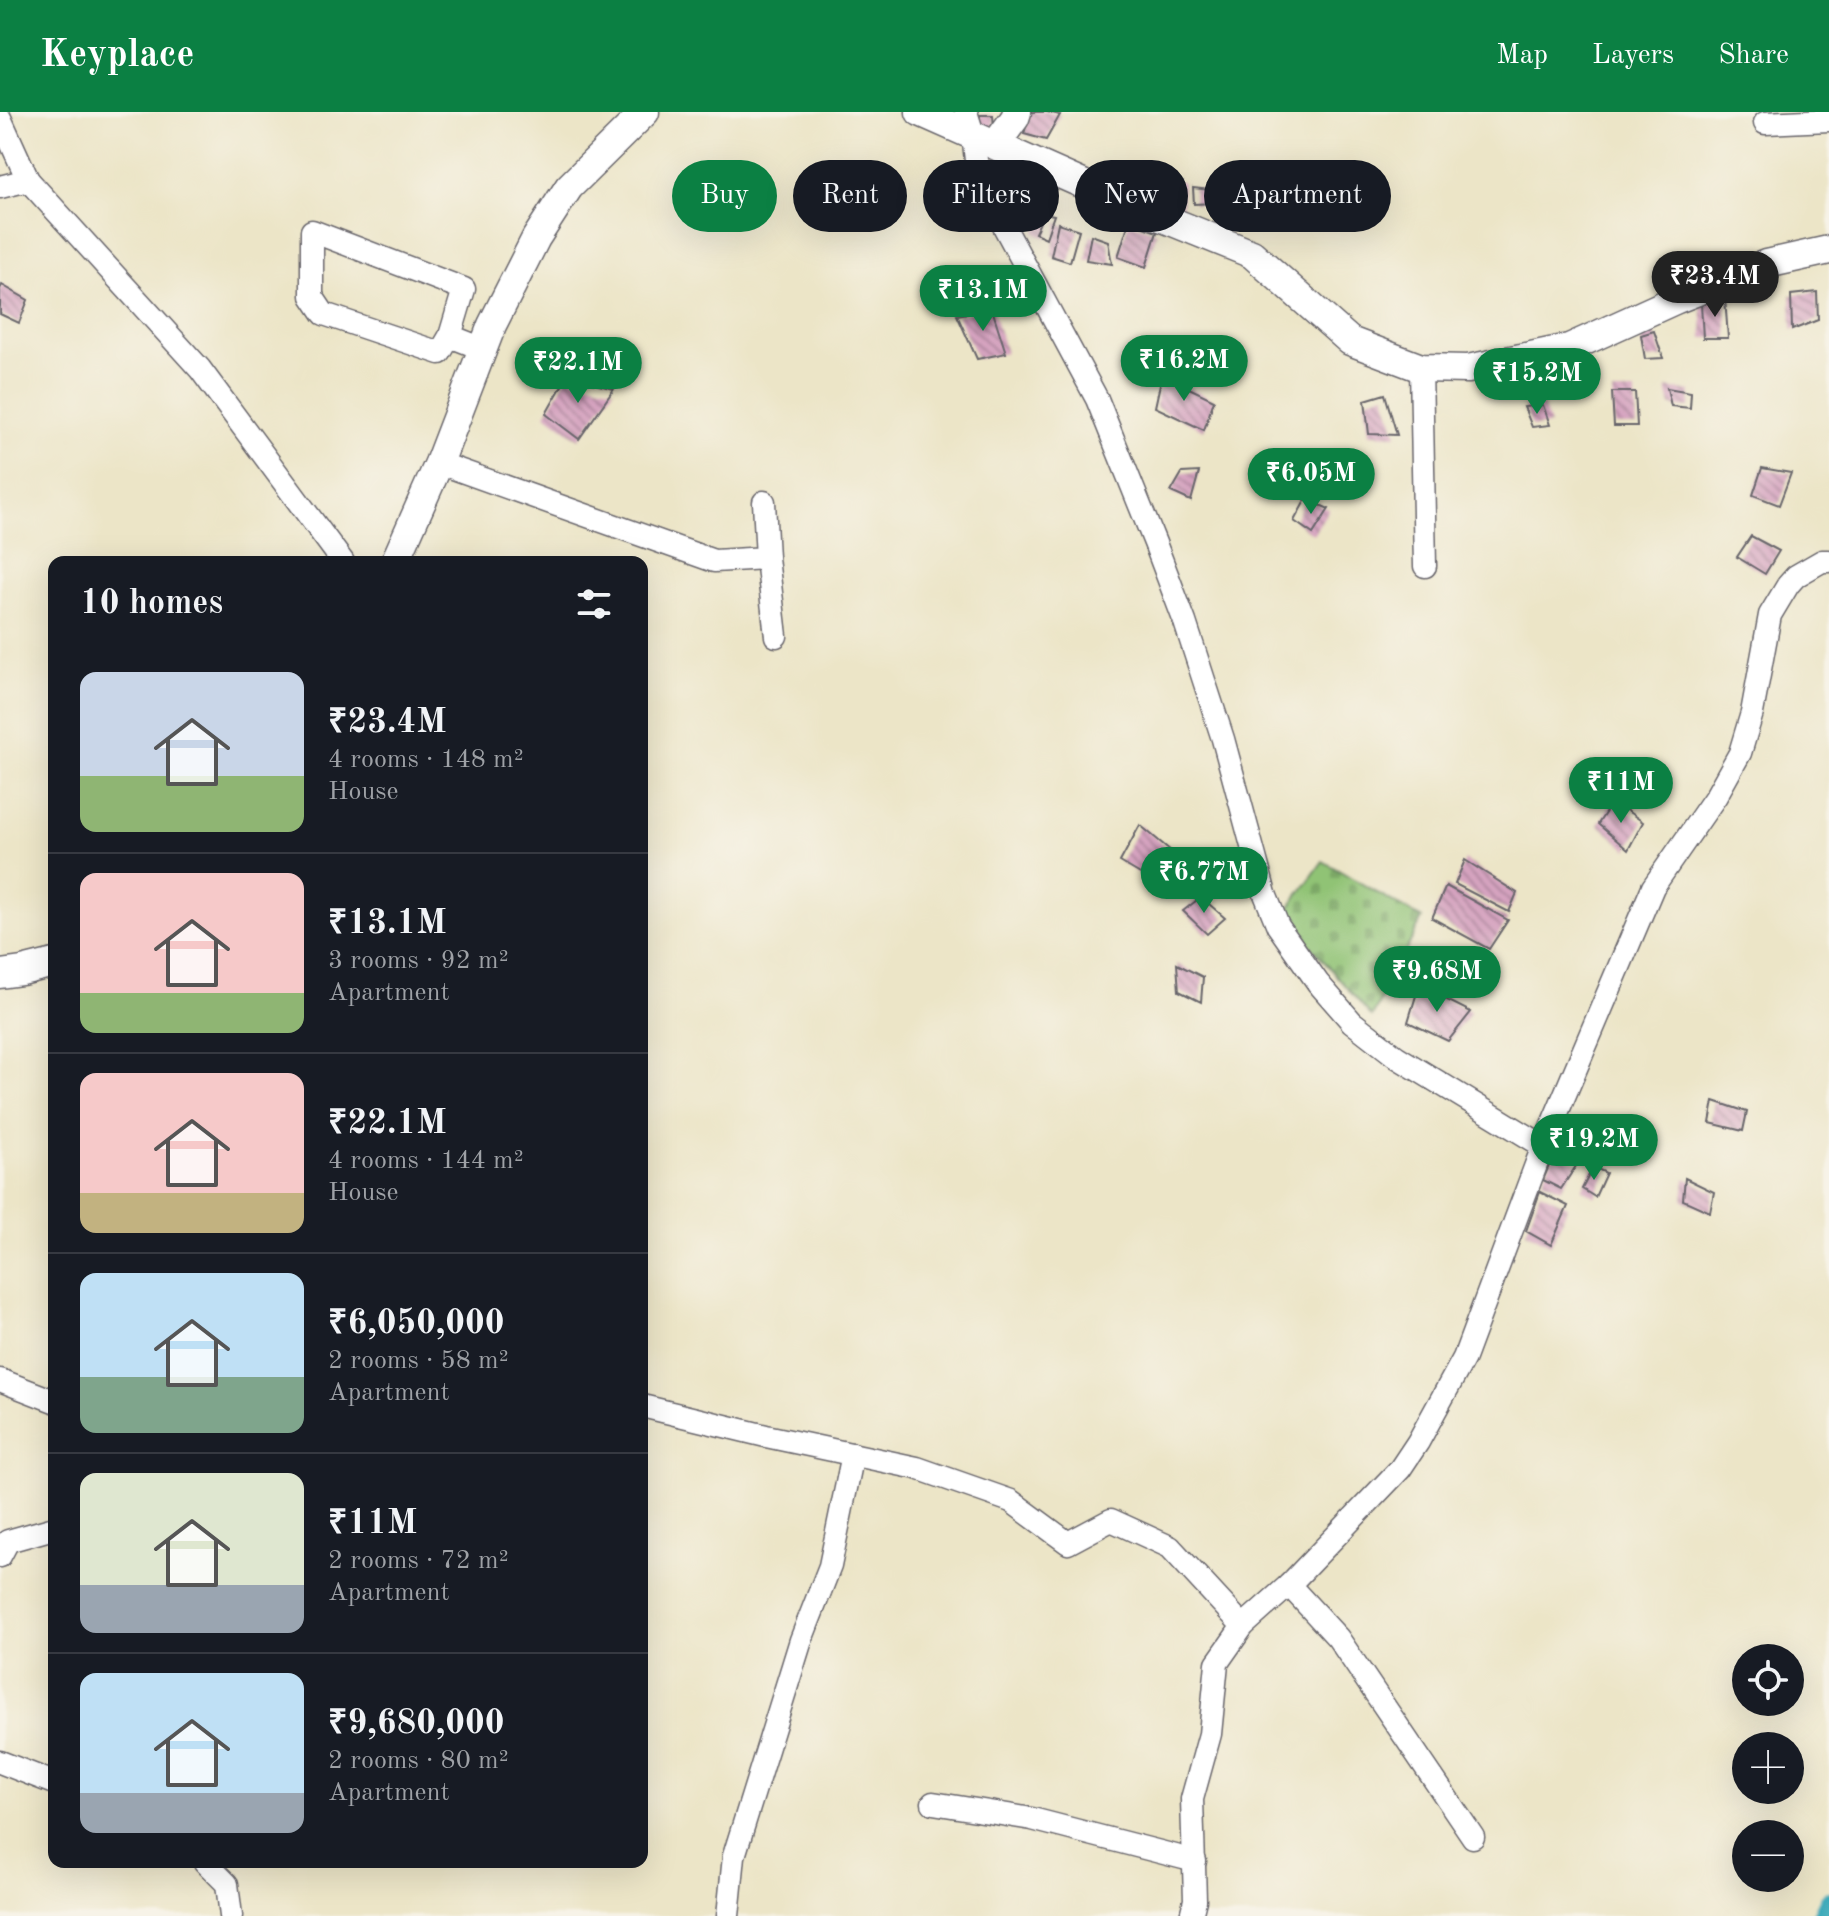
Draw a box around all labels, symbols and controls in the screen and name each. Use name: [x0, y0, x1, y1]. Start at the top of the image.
text: Keyplace: [40, 37, 195, 75]
text: Map: [1496, 42, 1548, 70]
text: Layers: [1592, 42, 1674, 70]
text: Share: [1718, 42, 1789, 70]
chip: Buy: [672, 160, 777, 232]
chip: Rent: [793, 160, 907, 232]
chip: Filters: [923, 160, 1059, 232]
chip: New: [1075, 160, 1188, 232]
chip: Apartment: [1204, 160, 1391, 232]
pin: ₹23.4M: [1650, 251, 1780, 319]
text: ₹23.4M: [1670, 264, 1760, 290]
pin: ₹13.1M: [918, 265, 1048, 333]
text: ₹13.1M: [938, 278, 1028, 304]
pin: ₹16.2M: [1119, 335, 1249, 403]
pin: ₹22.1M: [513, 337, 643, 405]
text: ₹16.2M: [1139, 348, 1229, 374]
pin: ₹15.2M: [1472, 348, 1602, 416]
text: ₹22.1M: [533, 350, 623, 376]
text: ₹15.2M: [1492, 361, 1582, 387]
pin: ₹6.05M: [1246, 448, 1376, 516]
text: ₹6.05M: [1266, 461, 1356, 487]
icon: filters: [572, 582, 616, 626]
text: 10 homes: [80, 587, 223, 621]
icon: home: [144, 704, 240, 800]
text: ₹23.4M: [328, 706, 446, 740]
text: 4 rooms · 148 m²: [328, 747, 524, 773]
pin: ₹11M: [1574, 757, 1668, 825]
text: ₹11M: [1587, 770, 1655, 796]
text: House: [328, 779, 399, 805]
pin: ₹6.77M: [1139, 847, 1269, 915]
text: ₹6.77M: [1159, 860, 1249, 886]
icon: home: [144, 905, 240, 1001]
text: ₹13.1M: [328, 907, 446, 941]
pin: ₹9.68M: [1372, 946, 1502, 1014]
text: 3 rooms · 92 m²: [328, 948, 509, 974]
text: ₹9.68M: [1392, 959, 1482, 985]
text: Apartment: [328, 980, 450, 1006]
icon: home: [144, 1105, 240, 1201]
text: ₹22.1M: [328, 1107, 446, 1141]
pin: ₹19.2M: [1529, 1114, 1659, 1182]
text: ₹19.2M: [1549, 1127, 1639, 1153]
text: 4 rooms · 144 m²: [328, 1148, 524, 1174]
text: House: [328, 1180, 399, 1206]
icon: home: [144, 1305, 240, 1401]
text: ₹6,050,000: [328, 1307, 505, 1341]
text: 2 rooms · 58 m²: [328, 1348, 509, 1374]
text: Apartment: [328, 1380, 450, 1406]
icon: home: [144, 1505, 240, 1601]
text: ₹11M: [328, 1507, 417, 1541]
text: 2 rooms · 72 m²: [328, 1548, 509, 1574]
text: Apartment: [328, 1580, 450, 1606]
map controls: [1732, 1644, 1804, 1892]
button: locate: [1732, 1644, 1804, 1716]
icon: home: [144, 1705, 240, 1801]
text: ₹9,680,000: [328, 1707, 505, 1741]
button: +: [1732, 1732, 1804, 1804]
text: 2 rooms · 80 m²: [328, 1748, 509, 1774]
text: Apartment: [328, 1780, 450, 1806]
button: −: [1732, 1820, 1804, 1892]

